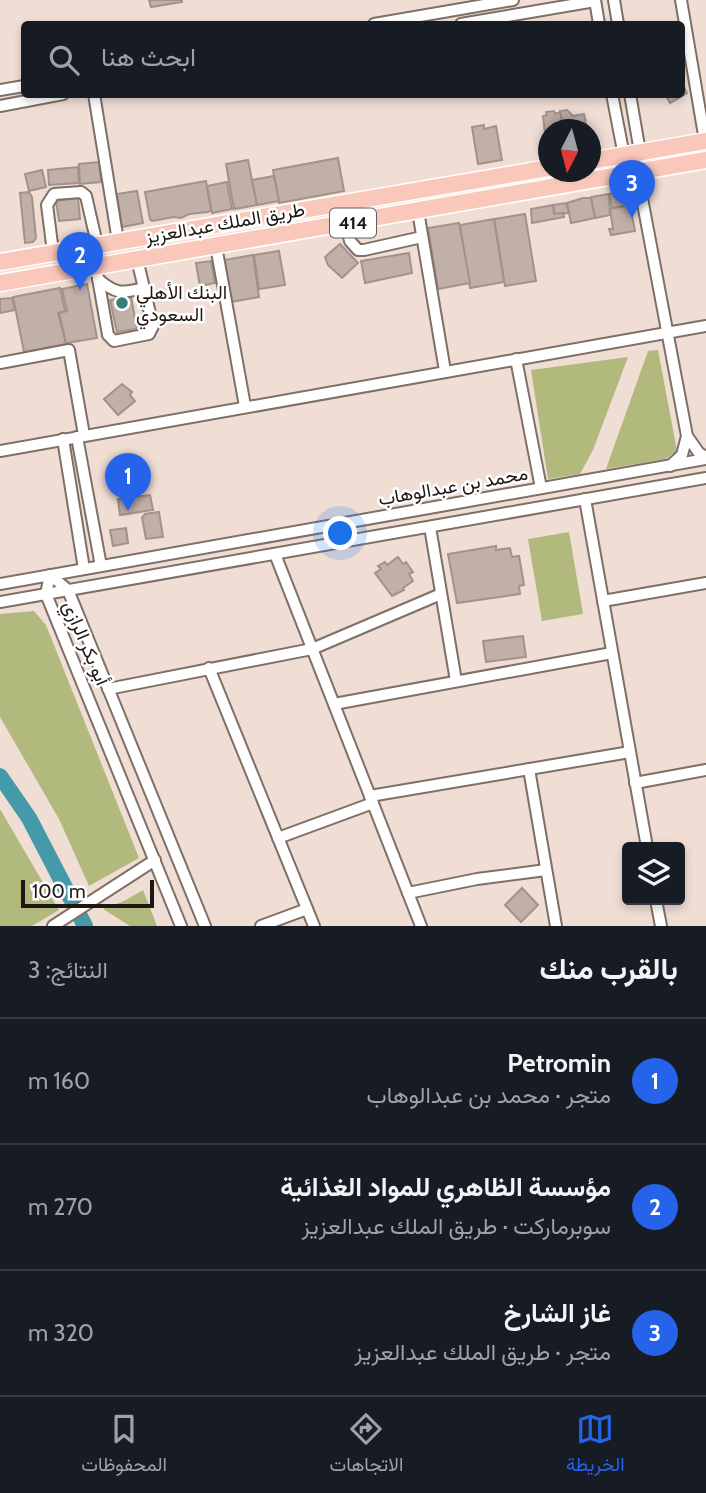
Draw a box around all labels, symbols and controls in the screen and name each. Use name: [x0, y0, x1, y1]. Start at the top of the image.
search box: [21, 21, 685, 98]
icon: search: [45, 41, 83, 79]
text: ابحث هنا: [101, 41, 196, 73]
north arrow: [538, 119, 601, 182]
pin: 3: [609, 160, 655, 218]
street label: طريق الملك عبدالعزيز: [142, 198, 307, 249]
road number: 414: [330, 208, 376, 238]
pin: 2: [57, 232, 103, 290]
place label: البنك الأهلي السعودي: [136, 281, 227, 330]
marker: البنك الأهلي السعودي: [114, 295, 130, 311]
pin: 1: [105, 453, 151, 511]
street label: محمد بن عبدالوهاب: [376, 462, 530, 510]
your location: [323, 516, 357, 550]
street label: أبو بكر الرازي: [54, 597, 114, 690]
map controls: [622, 842, 685, 905]
button: layers: [622, 842, 685, 905]
scale bar: [21, 877, 154, 909]
text: 100 m: [32, 880, 86, 903]
text: بالقرب منك: [540, 950, 678, 987]
text: النتائج: 3: [28, 956, 108, 984]
text: Petromin: [507, 1047, 611, 1079]
text: 160 m: [28, 1067, 90, 1095]
text: 1: [651, 1067, 659, 1095]
text: متجر · محمد بن عبدالوهاب: [367, 1081, 611, 1109]
text: مؤسسة الظاهري للمواد الغذائية: [280, 1171, 611, 1203]
text: 270 m: [28, 1193, 93, 1221]
text: 2: [649, 1193, 661, 1221]
text: سوبرماركت · طريق الملك عبدالعزيز: [302, 1212, 611, 1240]
text: غاز الشارخ: [504, 1297, 611, 1329]
text: 320 m: [28, 1319, 94, 1347]
text: 3: [649, 1319, 661, 1347]
text: متجر · طريق الملك عبدالعزيز: [355, 1338, 611, 1366]
tab: المحفوظات: [81, 1410, 167, 1481]
tab: الاتجاهات: [330, 1410, 403, 1481]
tab: الخريطة: [566, 1410, 625, 1481]

